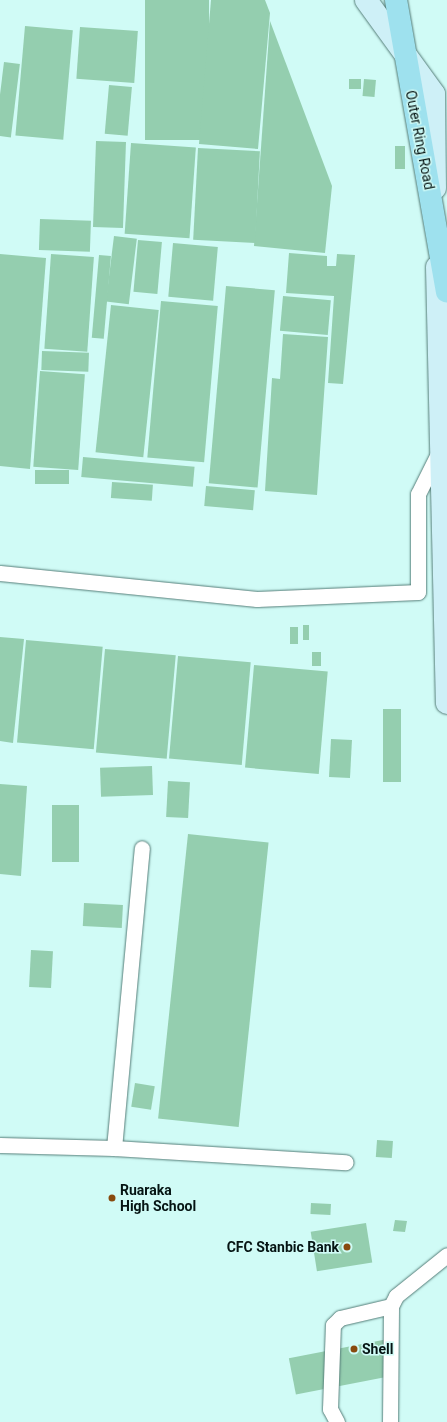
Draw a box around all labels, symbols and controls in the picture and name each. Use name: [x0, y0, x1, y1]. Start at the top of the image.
street label: Outer Ring Road: [402, 89, 438, 191]
place label: Ruaraka High School: [120, 1182, 196, 1214]
marker: Ruaraka High School: [107, 1193, 117, 1203]
place label: CFC Stanbic Bank: [227, 1239, 339, 1255]
marker: CFC Stanbic Bank: [342, 1242, 352, 1252]
place label: Shell: [362, 1341, 393, 1357]
marker: Shell: [349, 1344, 359, 1354]

